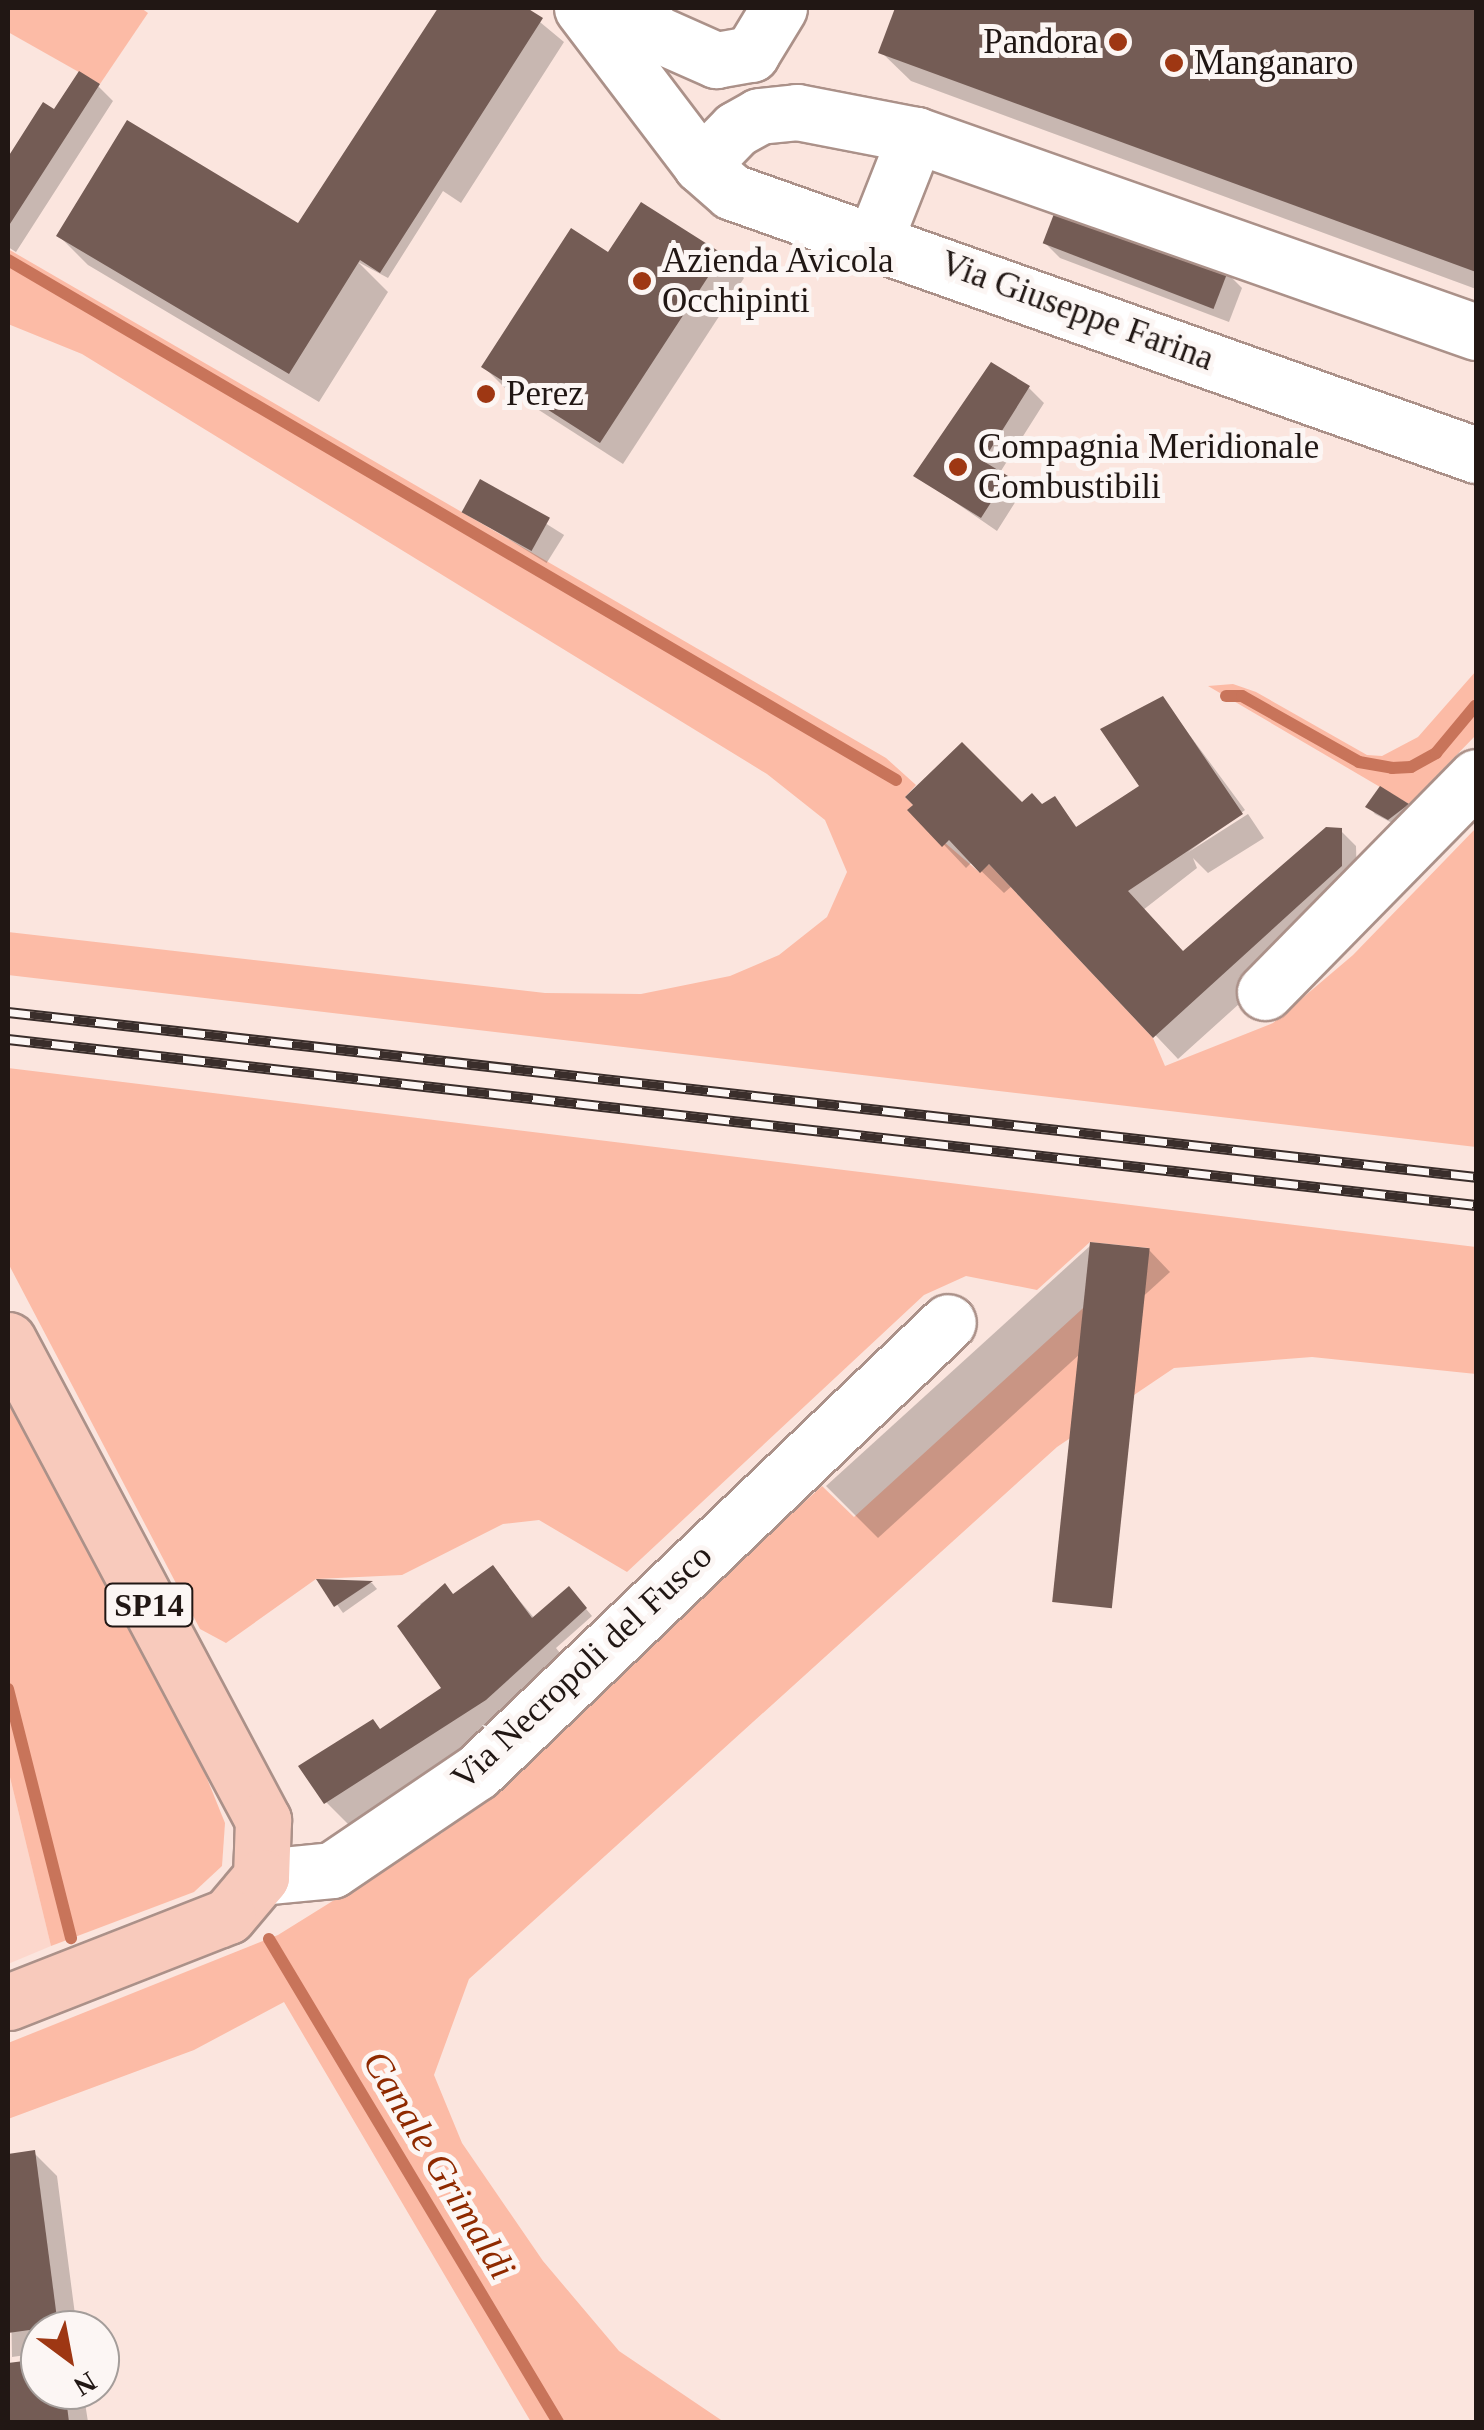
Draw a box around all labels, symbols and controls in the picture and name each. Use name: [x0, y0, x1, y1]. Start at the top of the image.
place label: Pandora: [983, 21, 1098, 63]
marker: Pandora: [1107, 31, 1129, 53]
place label: Manganaro: [1194, 42, 1353, 84]
marker: Manganaro: [1163, 52, 1185, 74]
place label: Azienda Avicola Occhipinti: [662, 240, 896, 322]
street label: Via Giuseppe Farina: [935, 242, 1219, 380]
marker: Azienda Avicola Occhipinti: [631, 270, 653, 292]
place label: Perez: [506, 373, 584, 415]
marker: Perez: [475, 383, 497, 405]
place label: Compagnia Meridionale Combustibili: [978, 426, 1319, 508]
marker: Compagnia Meridionale Combustibili: [947, 456, 969, 478]
street label: Via Necropoli del Fusco: [443, 1535, 721, 1799]
road number: SP14: [104, 1578, 194, 1632]
water label: Canale Grimaldi: [353, 2042, 525, 2288]
north arrow: [20, 2310, 120, 2410]
text: N: [68, 2366, 102, 2403]

